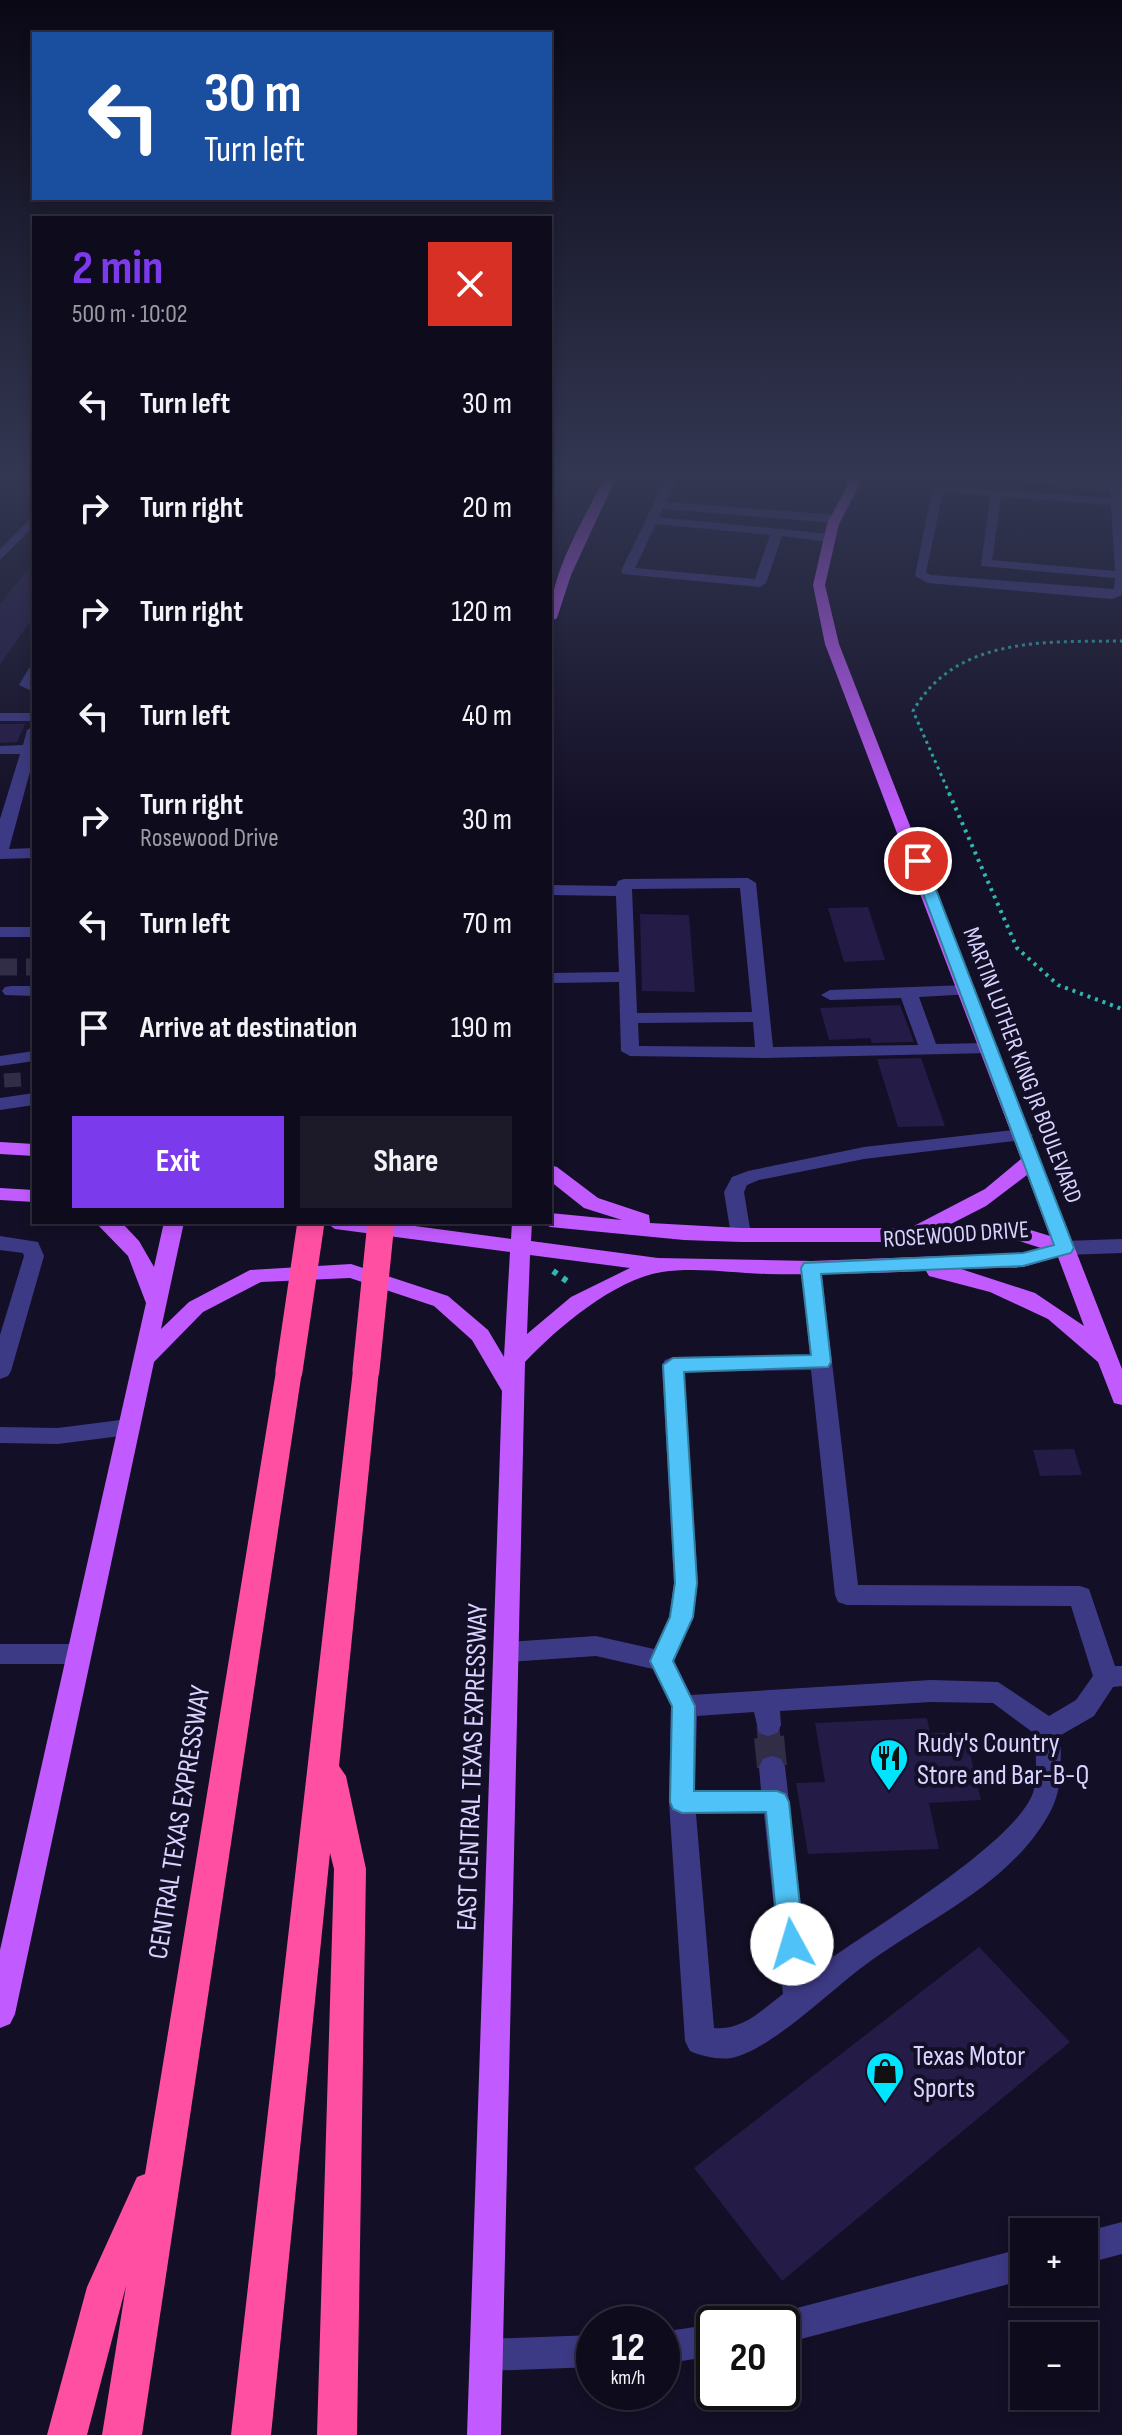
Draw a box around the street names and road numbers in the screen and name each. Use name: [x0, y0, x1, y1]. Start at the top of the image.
street label: MARTIN LUTHER KING JR BOULEVARD: [956, 923, 1089, 1207]
street label: ROSEWOOD DRIVE: [882, 1215, 1030, 1254]
street label: EAST CENTRAL TEXAS EXPRESSWAY: [450, 1602, 495, 1931]
street label: CENTRAL TEXAS EXPRESSWAY: [142, 1683, 217, 1962]

